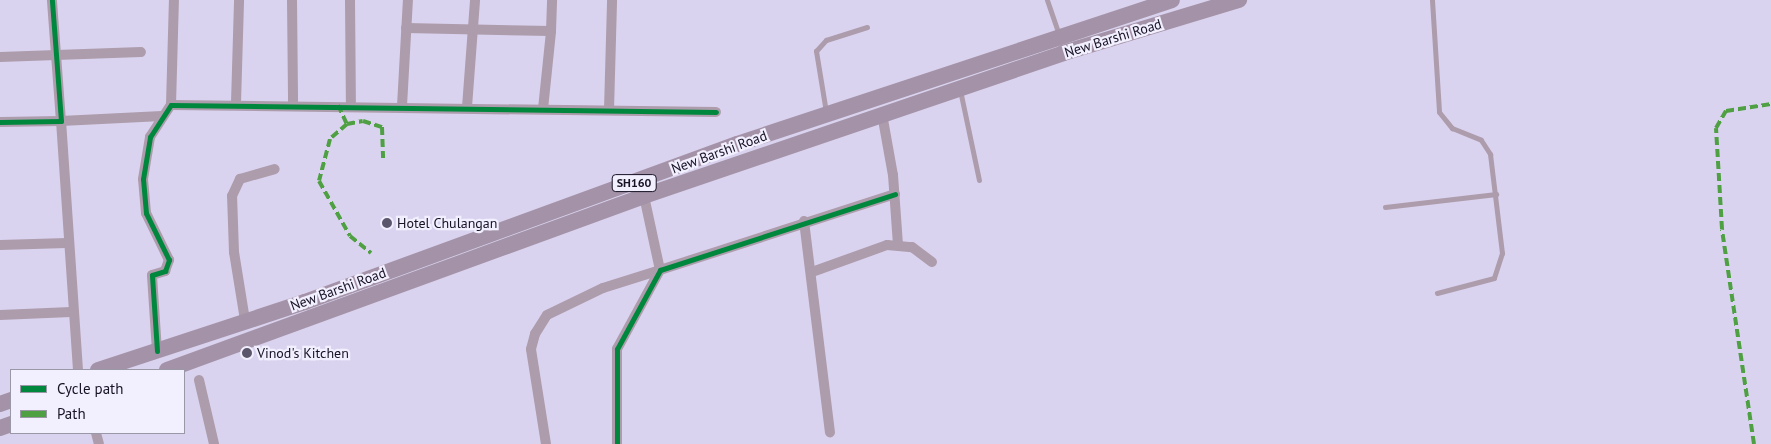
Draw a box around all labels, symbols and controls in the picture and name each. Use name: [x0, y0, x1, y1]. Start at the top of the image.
street label: New Barshi Road: [1062, 15, 1164, 61]
street label: New Barshi Road: [669, 127, 769, 177]
road number: SH160: [612, 174, 656, 192]
place label: Hotel Chulangan: [397, 215, 497, 231]
marker: Hotel Chulangan: [381, 217, 393, 229]
street label: New Barshi Road: [288, 264, 388, 314]
place label: Vinod's Kitchen: [257, 345, 349, 361]
marker: Vinod's Kitchen: [241, 347, 253, 359]
legend: [10, 369, 185, 434]
text: Cycle path: [57, 379, 123, 398]
text: Path: [57, 404, 86, 423]

